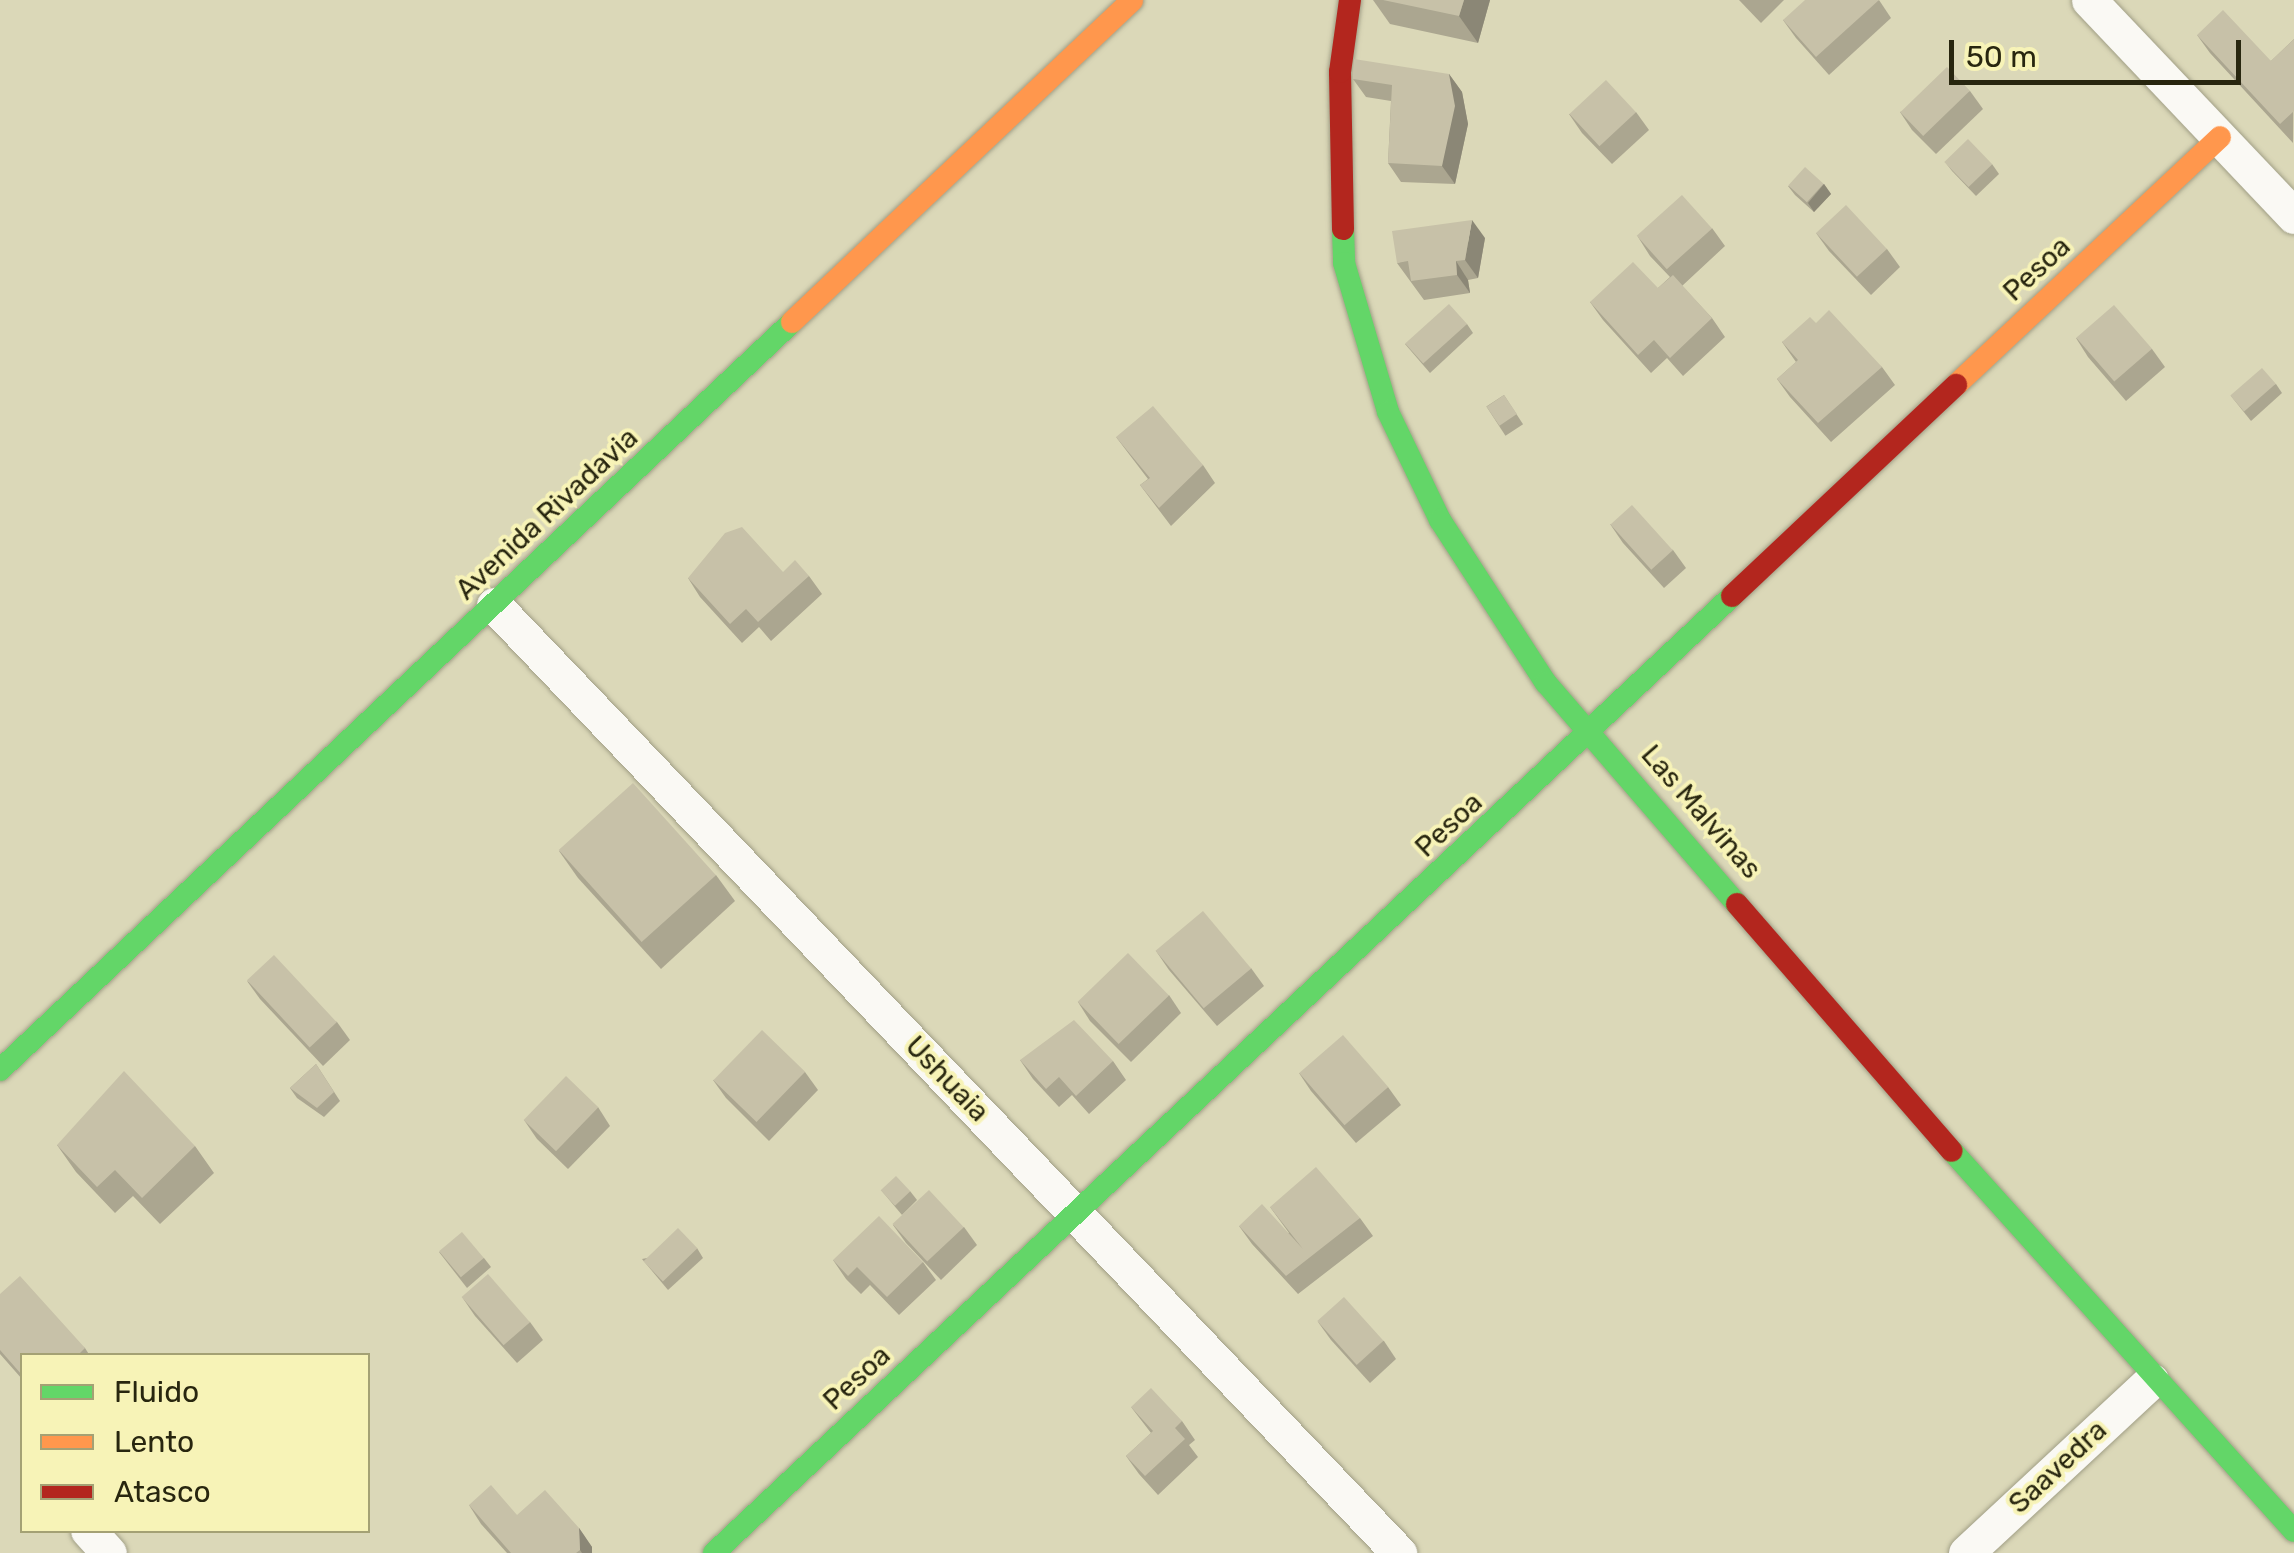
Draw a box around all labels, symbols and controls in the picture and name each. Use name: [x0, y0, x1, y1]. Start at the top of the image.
scale bar: [1954, 20, 2246, 82]
text: 50 m: [1966, 39, 2037, 75]
street label: Pesoa: [1997, 230, 2077, 308]
street label: Avenida Rivadavia: [449, 421, 645, 607]
street label: Las Malvinas: [1634, 738, 1768, 886]
street label: Pesoa: [1409, 786, 1489, 864]
street label: Ushuaia: [898, 1029, 996, 1129]
street label: Pesoa: [817, 1339, 897, 1417]
legend: [20, 1353, 370, 1533]
text: Fluido: [114, 1374, 199, 1410]
street label: Saavedra: [2002, 1413, 2114, 1521]
text: Lento: [114, 1424, 194, 1460]
text: Atasco: [114, 1474, 211, 1510]

